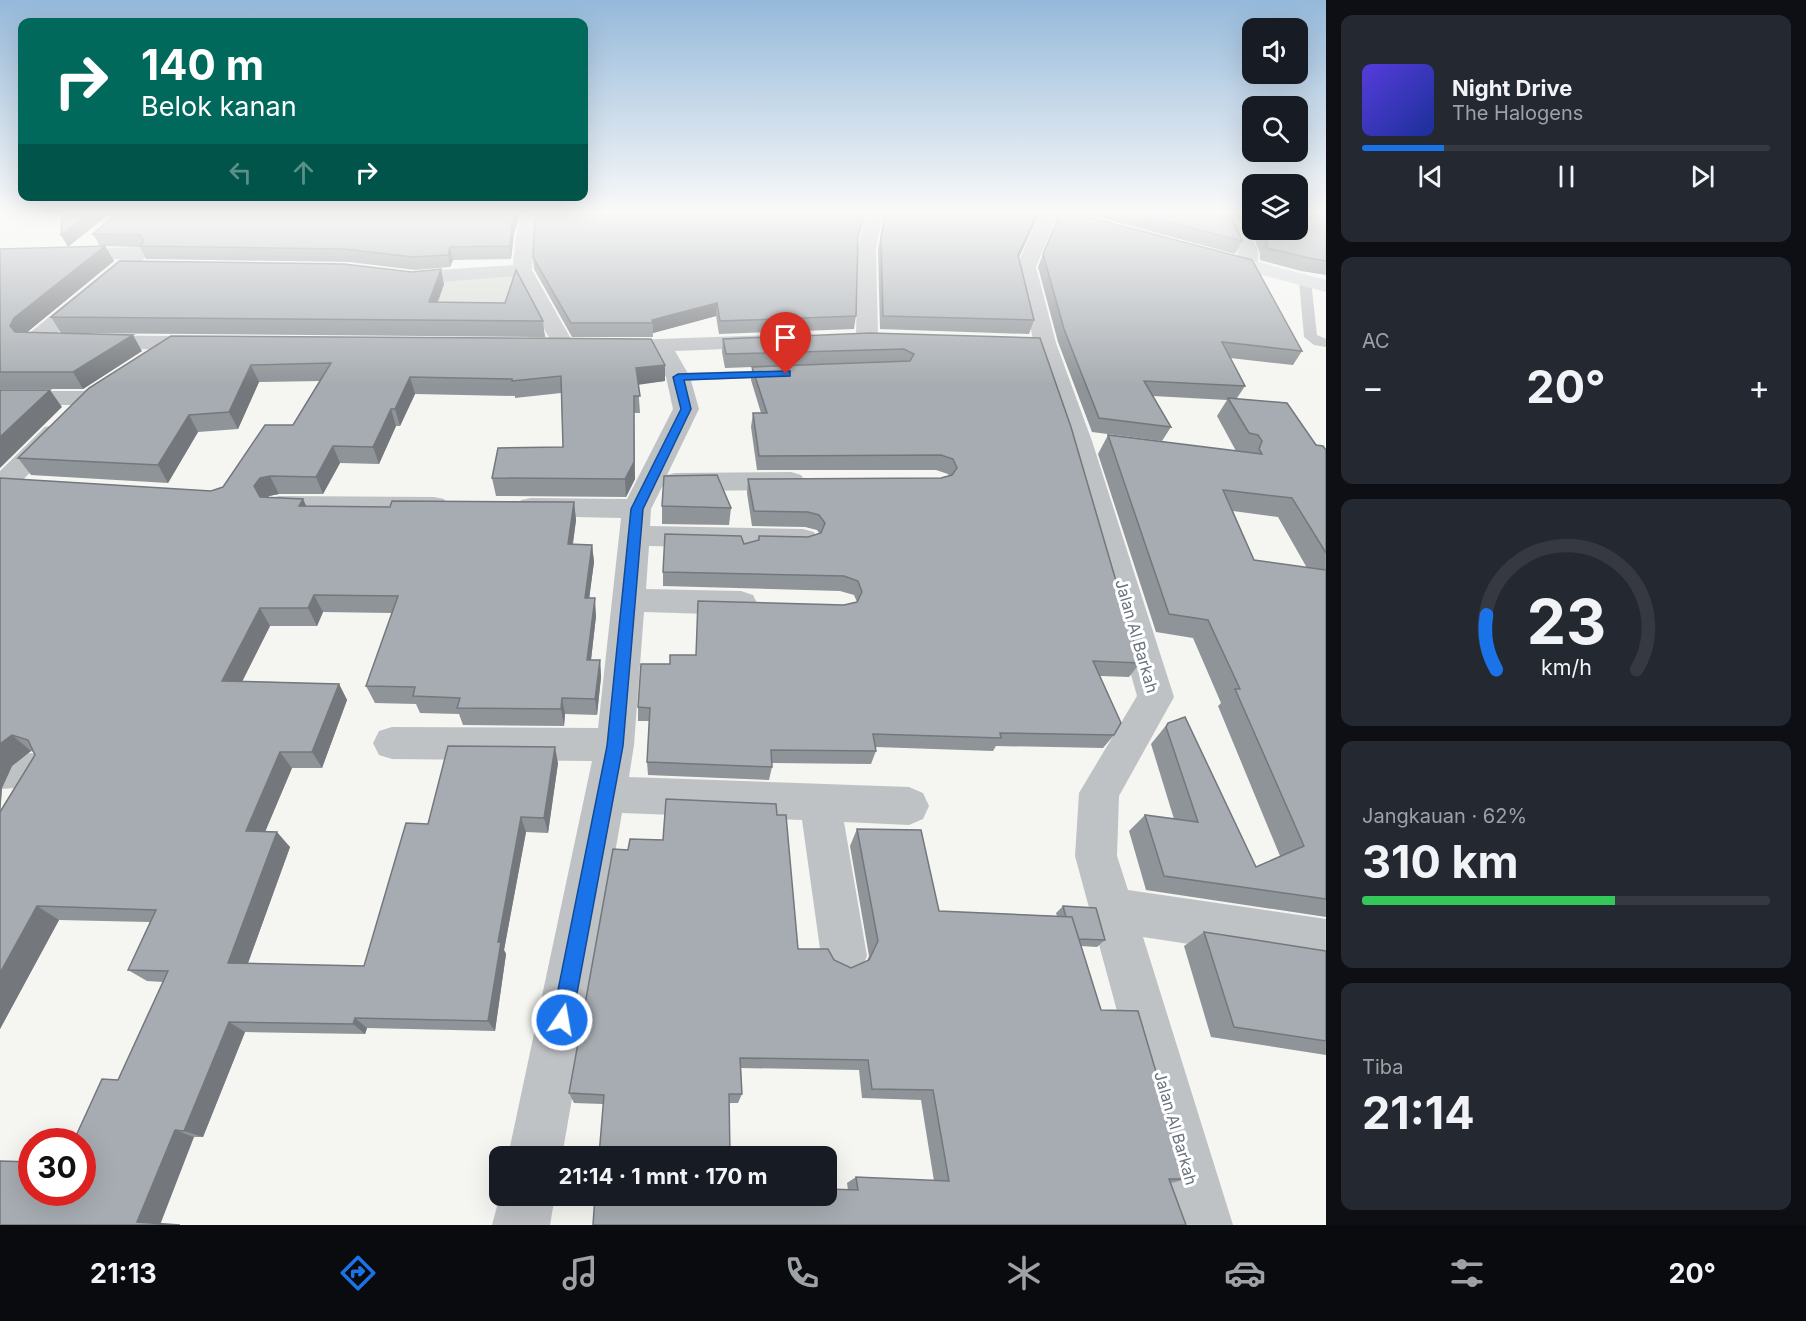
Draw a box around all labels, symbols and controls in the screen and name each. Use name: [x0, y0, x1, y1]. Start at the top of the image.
map controls: [1242, 18, 1308, 240]
button: sound: [1242, 18, 1308, 84]
text: 140 m: [141, 39, 264, 90]
icon: right: [42, 42, 120, 120]
text: Night Drive: [1452, 75, 1572, 101]
text: Belok kanan: [141, 90, 297, 123]
button: search: [1242, 96, 1308, 162]
text: The Halogens: [1452, 101, 1583, 125]
icon: left: [224, 156, 257, 189]
icon: ahead: [287, 156, 320, 189]
icon: right: [350, 156, 383, 189]
icon: previous: [1414, 160, 1447, 193]
icon: pause: [1550, 160, 1583, 193]
icon: next: [1686, 160, 1719, 193]
button: layers: [1242, 174, 1308, 240]
pin: [760, 312, 811, 374]
icon: arrive: [769, 321, 802, 354]
text: AC: [1362, 329, 1390, 353]
text: 20°: [1526, 359, 1606, 414]
text: −: [1362, 367, 1384, 407]
text: +: [1748, 367, 1770, 407]
street label: Jalan Al Barkah: [1111, 577, 1163, 695]
text: 23: [1526, 584, 1606, 659]
text: km/h: [1541, 654, 1591, 680]
text: Jangkauan · 62%: [1362, 804, 1527, 828]
text: 310 km: [1362, 834, 1519, 889]
position arrow: [530, 988, 594, 1052]
text: Tiba: [1362, 1055, 1403, 1079]
street label: Jalan Al Barkah: [1150, 1069, 1202, 1187]
text: 21:14: [1362, 1085, 1475, 1140]
speed limit sign: 30: [18, 1128, 96, 1206]
text: 21:14 · 1 mnt · 170 m: [558, 1163, 768, 1189]
icon: directions: [337, 1252, 379, 1294]
icon: music: [559, 1252, 601, 1294]
icon: phone: [781, 1252, 823, 1294]
icon: climate: [1003, 1252, 1045, 1294]
icon: car: [1224, 1252, 1266, 1294]
icon: filters: [1446, 1252, 1488, 1294]
text: 21:13: [90, 1257, 157, 1290]
text: 20°: [1668, 1257, 1716, 1290]

